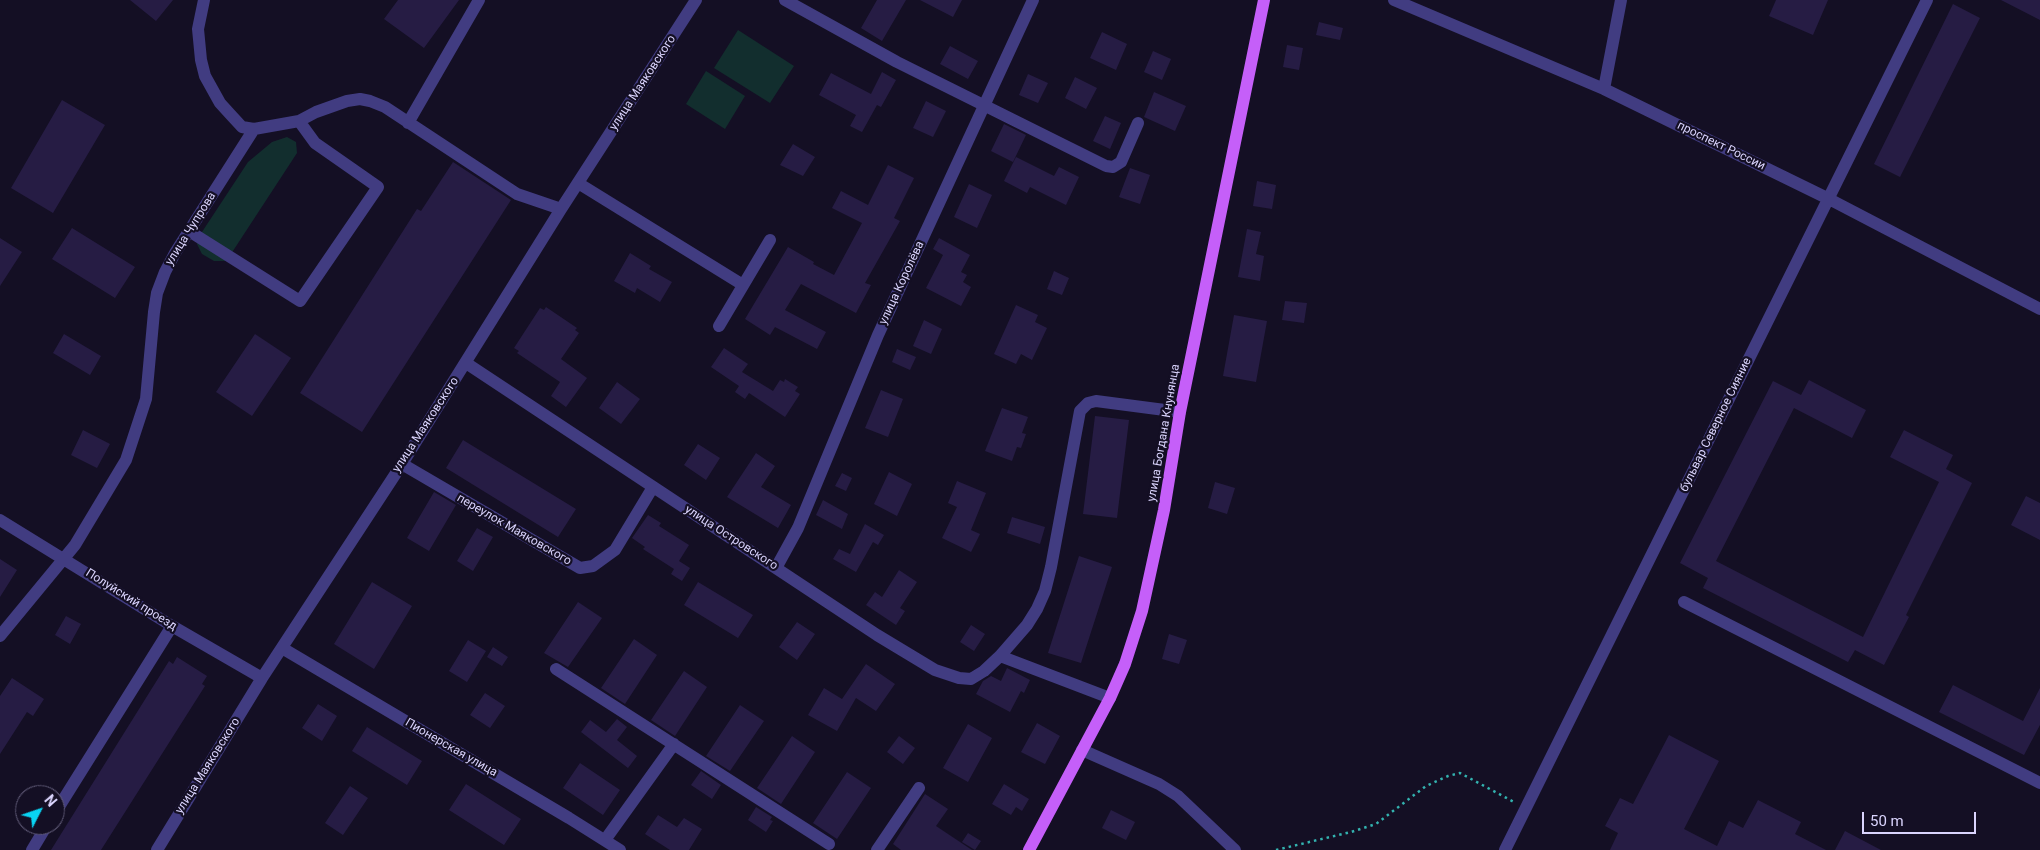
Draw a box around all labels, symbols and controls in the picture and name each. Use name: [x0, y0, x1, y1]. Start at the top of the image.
street label: улица Маяковского: [607, 33, 679, 133]
street label: проспект России: [1675, 118, 1767, 174]
street label: улица Чупрова: [163, 190, 219, 268]
street label: улица Королёва: [876, 239, 928, 327]
street label: бульвар Северное Сияние: [1677, 356, 1755, 494]
street label: улица Богдана Кнунянца: [1145, 363, 1183, 503]
street label: улица Маяковского: [390, 375, 462, 475]
street label: переулок Маяковского: [454, 491, 574, 569]
street label: улица Островского: [682, 503, 780, 573]
street label: Полуйский проезд: [83, 566, 179, 634]
street label: улица Маяковского: [173, 715, 243, 817]
street label: Пионерская улица: [402, 716, 500, 780]
north arrow: [15, 785, 65, 835]
text: N: [41, 792, 60, 810]
scale bar: [1865, 802, 1979, 834]
text: 50 m: [1870, 812, 1904, 830]

